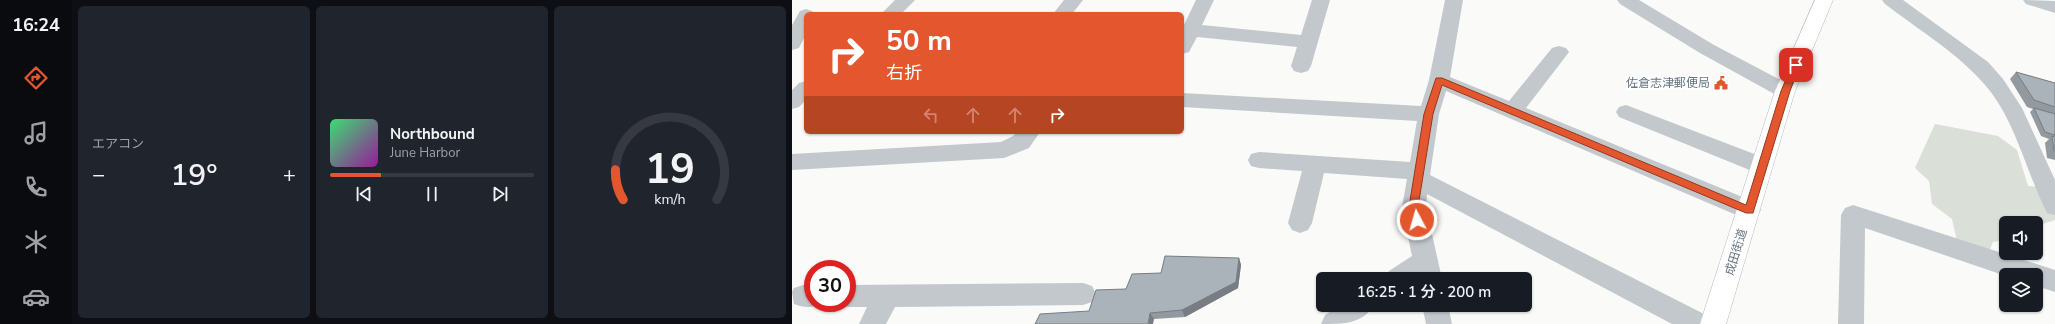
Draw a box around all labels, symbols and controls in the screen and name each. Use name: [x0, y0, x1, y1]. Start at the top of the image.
text: 16:24: [12, 13, 60, 37]
text: 50 m: [886, 22, 952, 60]
icon: right: [820, 28, 872, 80]
pin: [1779, 48, 1813, 82]
icon: arrive: [1785, 54, 1807, 76]
text: 右折: [886, 61, 922, 85]
icon: directions: [22, 64, 50, 92]
place label: 佐倉志津郵便局: [1626, 75, 1710, 91]
public building icon: 佐倉志津郵便局: [1713, 75, 1729, 91]
icon: left: [920, 104, 942, 126]
icon: ahead: [962, 104, 984, 126]
icon: ahead: [1004, 104, 1026, 126]
icon: right: [1046, 104, 1068, 126]
icon: music: [22, 119, 50, 147]
text: Northbound: [390, 124, 475, 144]
text: エアコン: [92, 135, 144, 153]
text: 19: [645, 141, 695, 198]
text: June Harbor: [390, 144, 460, 162]
text: 19°: [170, 155, 218, 196]
text: −: [92, 160, 105, 190]
text: +: [283, 160, 296, 190]
icon: phone: [22, 173, 50, 201]
icon: previous: [353, 183, 375, 205]
icon: pause: [421, 183, 443, 205]
icon: next: [489, 183, 511, 205]
text: km/h: [654, 190, 686, 209]
position arrow: [1396, 199, 1438, 241]
map controls: [1999, 216, 2043, 312]
button: sound: [1999, 216, 2043, 260]
street label: 成田街道: [1721, 227, 1751, 277]
icon: climate: [22, 228, 50, 256]
speed limit sign: 30: [804, 260, 856, 312]
button: layers: [1999, 268, 2043, 312]
text: 16:25 · 1 分 · 200 m: [1357, 282, 1491, 302]
icon: car: [22, 283, 50, 311]

